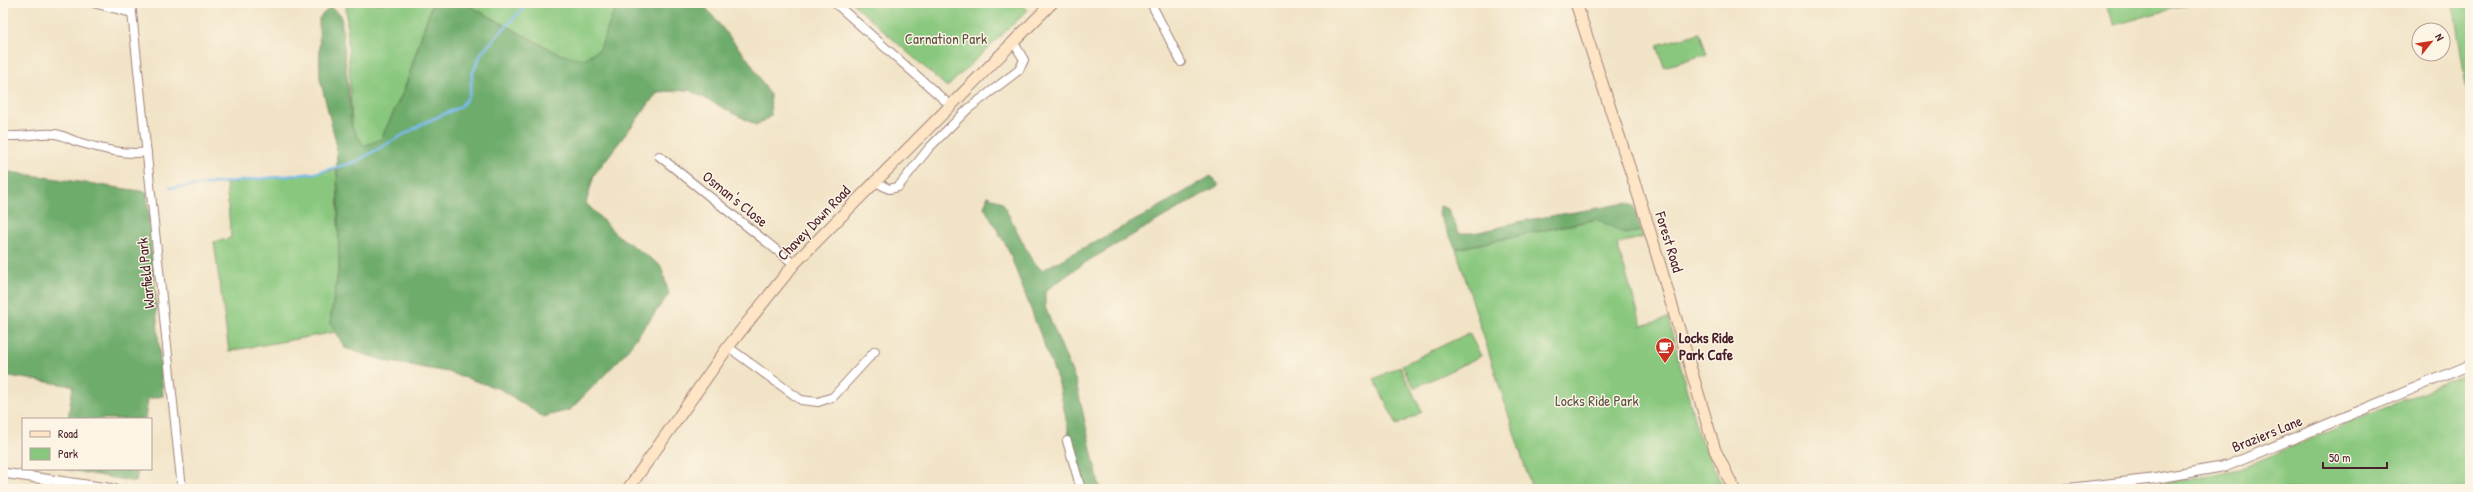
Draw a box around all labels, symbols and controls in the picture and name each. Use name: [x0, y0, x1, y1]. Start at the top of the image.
north arrow: [2411, 22, 2451, 62]
park label: Carnation Park: [905, 28, 987, 49]
text: N: [2432, 31, 2447, 43]
street label: Osman's Close: [698, 166, 773, 232]
street label: Chavey Down Road: [772, 180, 855, 265]
street label: Forest Road: [1650, 208, 1689, 275]
street label: Warfield Park: [131, 237, 160, 310]
place label: Locks Ride Park Cafe: [1679, 327, 1734, 365]
cafe icon: Locks Ride Park Cafe: [1654, 336, 1676, 364]
park label: Locks Ride Park: [1555, 390, 1639, 411]
street label: Braziers Lane: [2228, 410, 2305, 457]
legend: [22, 418, 152, 470]
text: Road: [58, 425, 78, 442]
scale bar: [2323, 444, 2387, 470]
text: Park: [58, 445, 78, 462]
text: 50 m: [2329, 449, 2350, 466]

